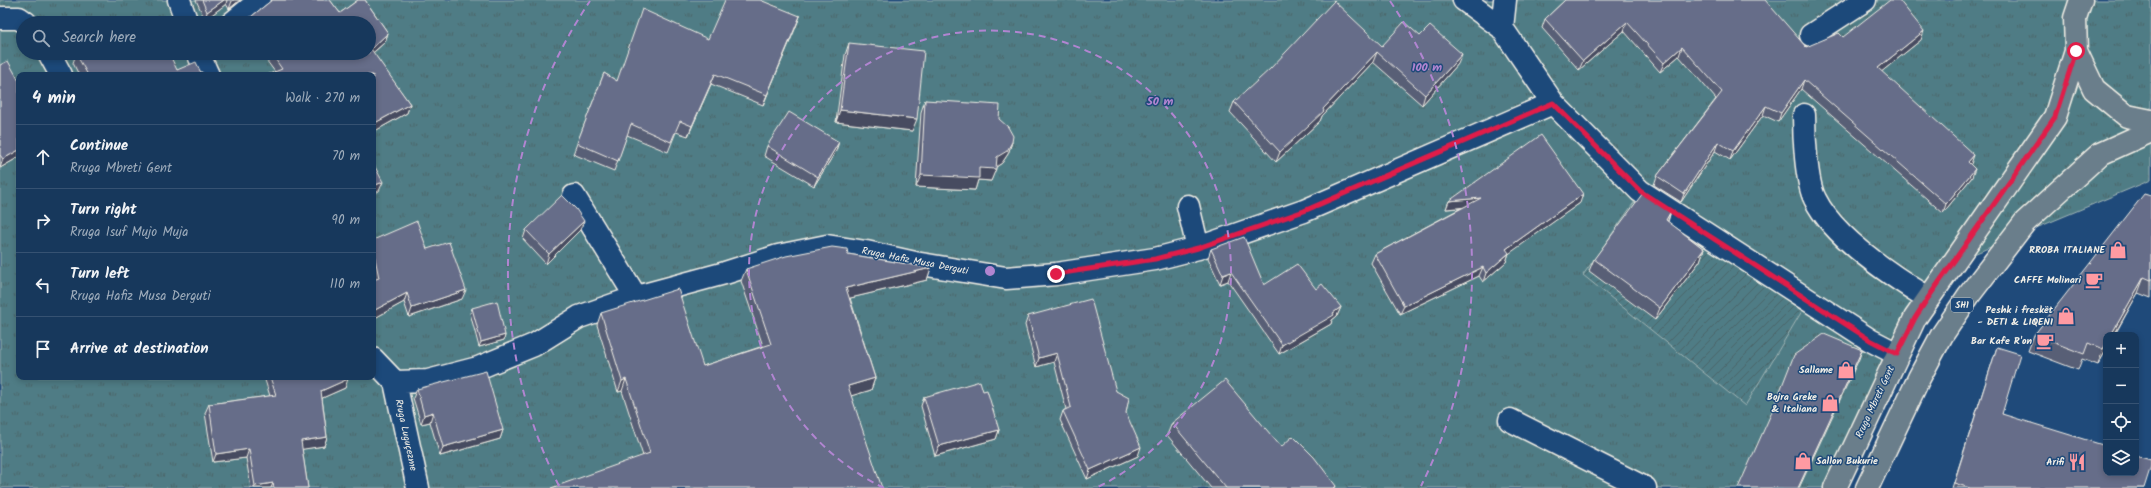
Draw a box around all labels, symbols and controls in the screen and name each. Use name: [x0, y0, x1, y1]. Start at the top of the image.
search box: [16, 16, 376, 60]
text: Search here: [62, 26, 136, 50]
icon: search: [30, 27, 52, 49]
route start: [2067, 42, 2085, 60]
text: 100 m: [1412, 58, 1442, 77]
text: 4 min: [32, 85, 76, 112]
text: Walk · 270 m: [285, 88, 360, 109]
text: 50 m: [1146, 92, 1174, 111]
text: Continue: [70, 134, 128, 158]
icon: ahead: [32, 146, 54, 168]
text: 70 m: [332, 146, 360, 167]
text: Rruga Mbreti Gent: [70, 158, 172, 179]
text: Turn right: [70, 198, 137, 222]
icon: right: [32, 210, 54, 232]
text: 90 m: [332, 210, 360, 231]
text: Rruga Isuf Mujo Muja: [70, 222, 188, 243]
shop icon: RROBA ITALIANE: [2108, 240, 2128, 260]
place label: RROBA ITALIANE: [2029, 242, 2105, 258]
street label: Rruga Hafiz Musa Derguti: [860, 243, 970, 279]
text: Turn left: [70, 262, 130, 286]
centre of rings: [983, 264, 997, 278]
route end: [1047, 265, 1065, 283]
cafe icon: CAFFE Molinari: [2084, 270, 2104, 290]
place label: CAFFE Molinari: [2014, 272, 2081, 288]
icon: left: [32, 274, 54, 296]
text: 110 m: [330, 274, 360, 295]
text: Rruga Hafiz Musa Derguti: [70, 286, 211, 307]
road number: SH1: [1951, 298, 1973, 312]
place label: Peshk i freskët - DETI & LIQENI: [1978, 302, 2053, 330]
shop icon: Peshk i freskët - DETI & LIQENI: [2056, 306, 2076, 326]
cafe icon: Bar Kafe R'on: [2035, 331, 2055, 351]
map controls: [2103, 332, 2139, 476]
button: +: [2103, 332, 2139, 368]
place label: Bar Kafe R'on: [1971, 333, 2032, 349]
text: Arrive at destination: [70, 337, 209, 361]
icon: arrive: [32, 338, 54, 360]
shop icon: Sallame: [1836, 360, 1856, 380]
place label: Sallame: [1799, 362, 1833, 378]
street label: Rruga Mbreti Gent: [1851, 363, 1899, 441]
button: −: [2103, 368, 2139, 404]
place label: Bojra Greke & Italiana: [1767, 389, 1817, 417]
shop icon: Bojra Greke & Italiana: [1820, 393, 1840, 413]
street label: Rruga Luguçezme: [391, 398, 422, 473]
button: locate: [2103, 404, 2139, 440]
button: layers: [2103, 440, 2139, 476]
shop icon: Sallon Bukurie: [1793, 451, 1813, 471]
restaurant icon: Arifi: [2067, 452, 2087, 472]
place label: Sallon Bukurie: [1816, 453, 1878, 469]
place label: Arifi: [2046, 454, 2065, 470]

